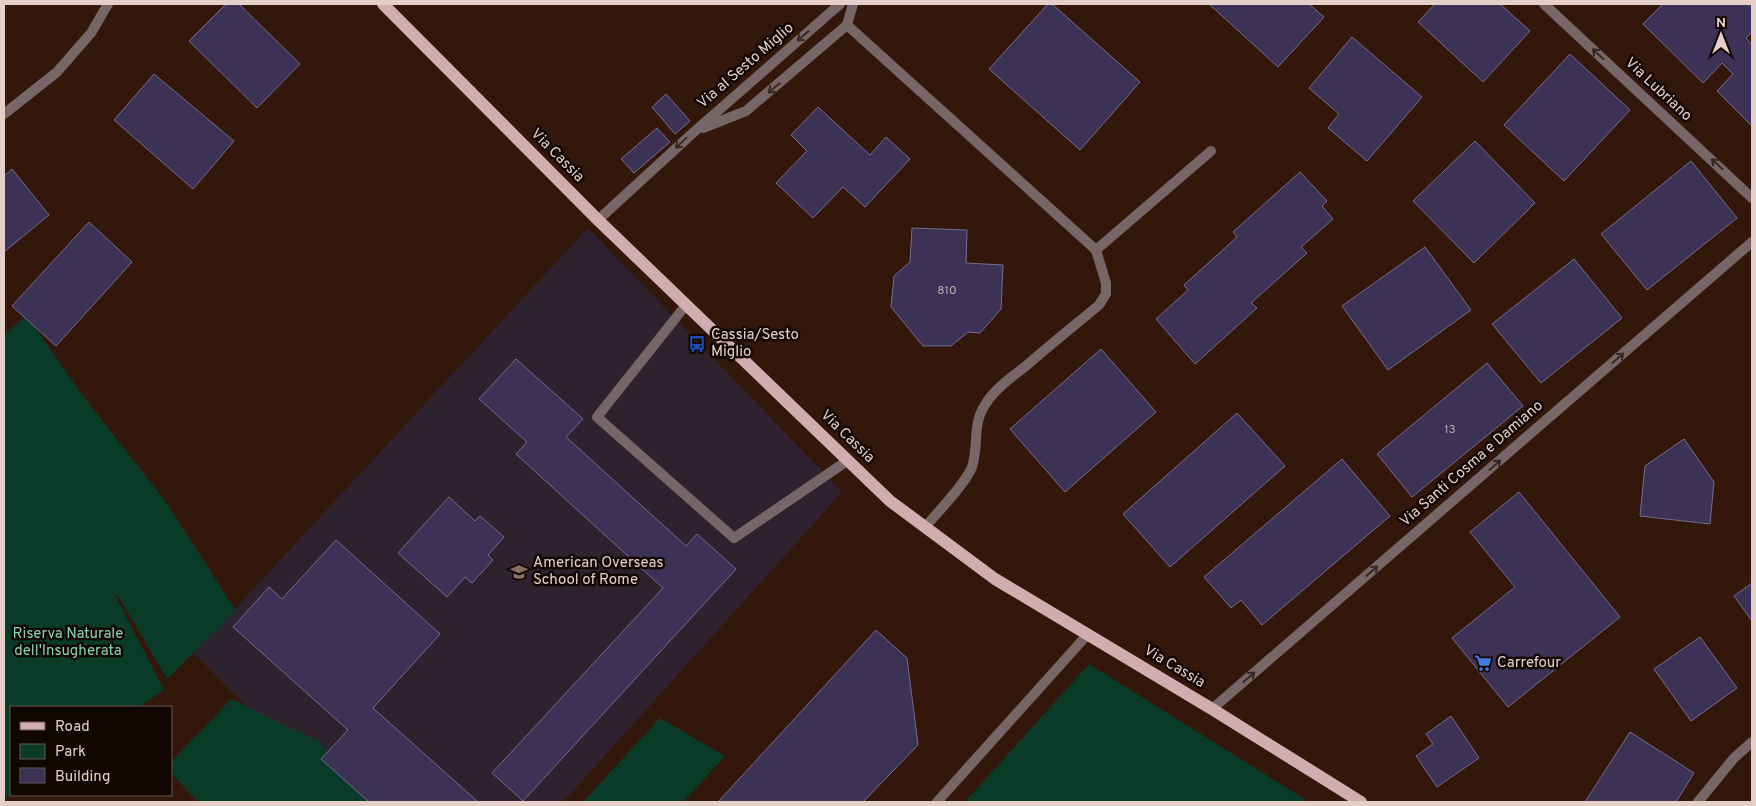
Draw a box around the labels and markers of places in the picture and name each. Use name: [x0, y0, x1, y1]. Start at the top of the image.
place label: Cassia/Sesto Miglio: [711, 326, 799, 362]
bus stop icon: Cassia/Sesto Miglio: [687, 334, 707, 354]
place label: American Overseas School of Rome: [533, 554, 663, 590]
school or university icon: American Overseas School of Rome: [509, 562, 529, 582]
supermarket icon: Carrefour: [1473, 653, 1493, 673]
place label: Carrefour: [1497, 654, 1561, 673]

